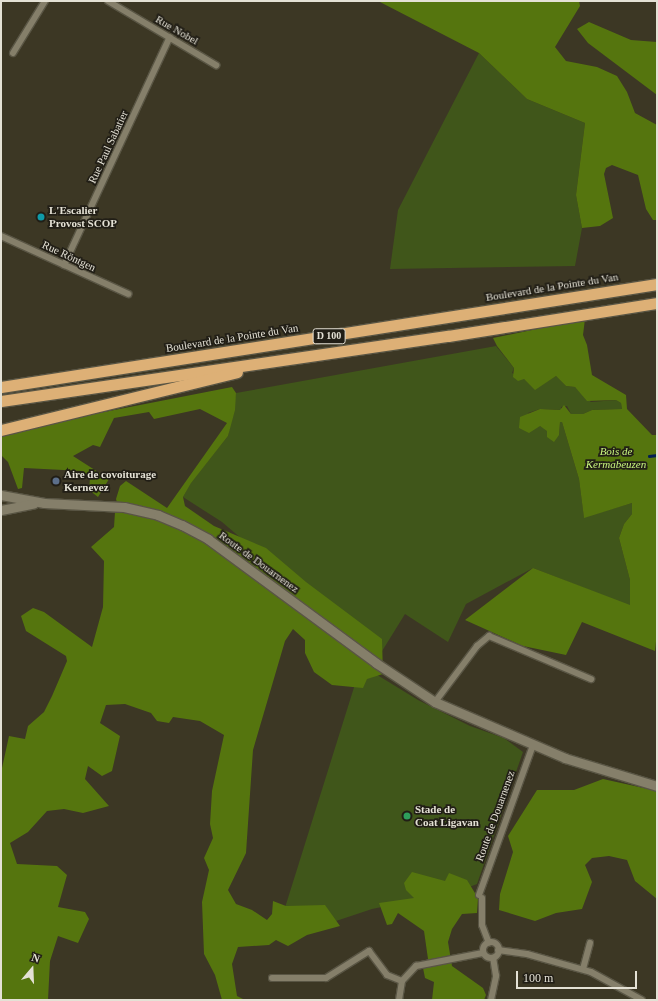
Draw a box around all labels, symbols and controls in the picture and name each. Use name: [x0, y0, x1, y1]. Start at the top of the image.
street label: Rue Nobel: [153, 12, 201, 48]
street label: Rue Paul Sabatier: [85, 108, 131, 186]
place label: L'Escalier Provost SCOP: [49, 204, 117, 230]
marker: L'Escalier Provost SCOP: [36, 212, 46, 222]
street label: Rue Röntgen: [40, 238, 98, 274]
street label: Boulevard de la Pointe du Van: [485, 270, 619, 304]
street label: Boulevard de la Pointe du Van: [165, 321, 299, 355]
road number: D 100: [312, 328, 346, 344]
park label: Bois de Kermabeuzen: [586, 445, 646, 471]
place label: Aire de covoiturage Kernevez: [64, 468, 156, 494]
marker: Aire de covoiturage Kernevez: [51, 476, 61, 486]
street label: Route de Douarnenez: [217, 529, 301, 595]
street label: Route de Douarnenez: [473, 769, 517, 863]
place label: Stade de Coat Ligavan: [415, 803, 479, 829]
marker: Stade de Coat Ligavan: [402, 811, 412, 821]
north arrow: [12, 949, 52, 989]
text: N: [30, 951, 42, 965]
scale bar: [518, 963, 639, 989]
text: 100 m: [523, 971, 553, 985]

